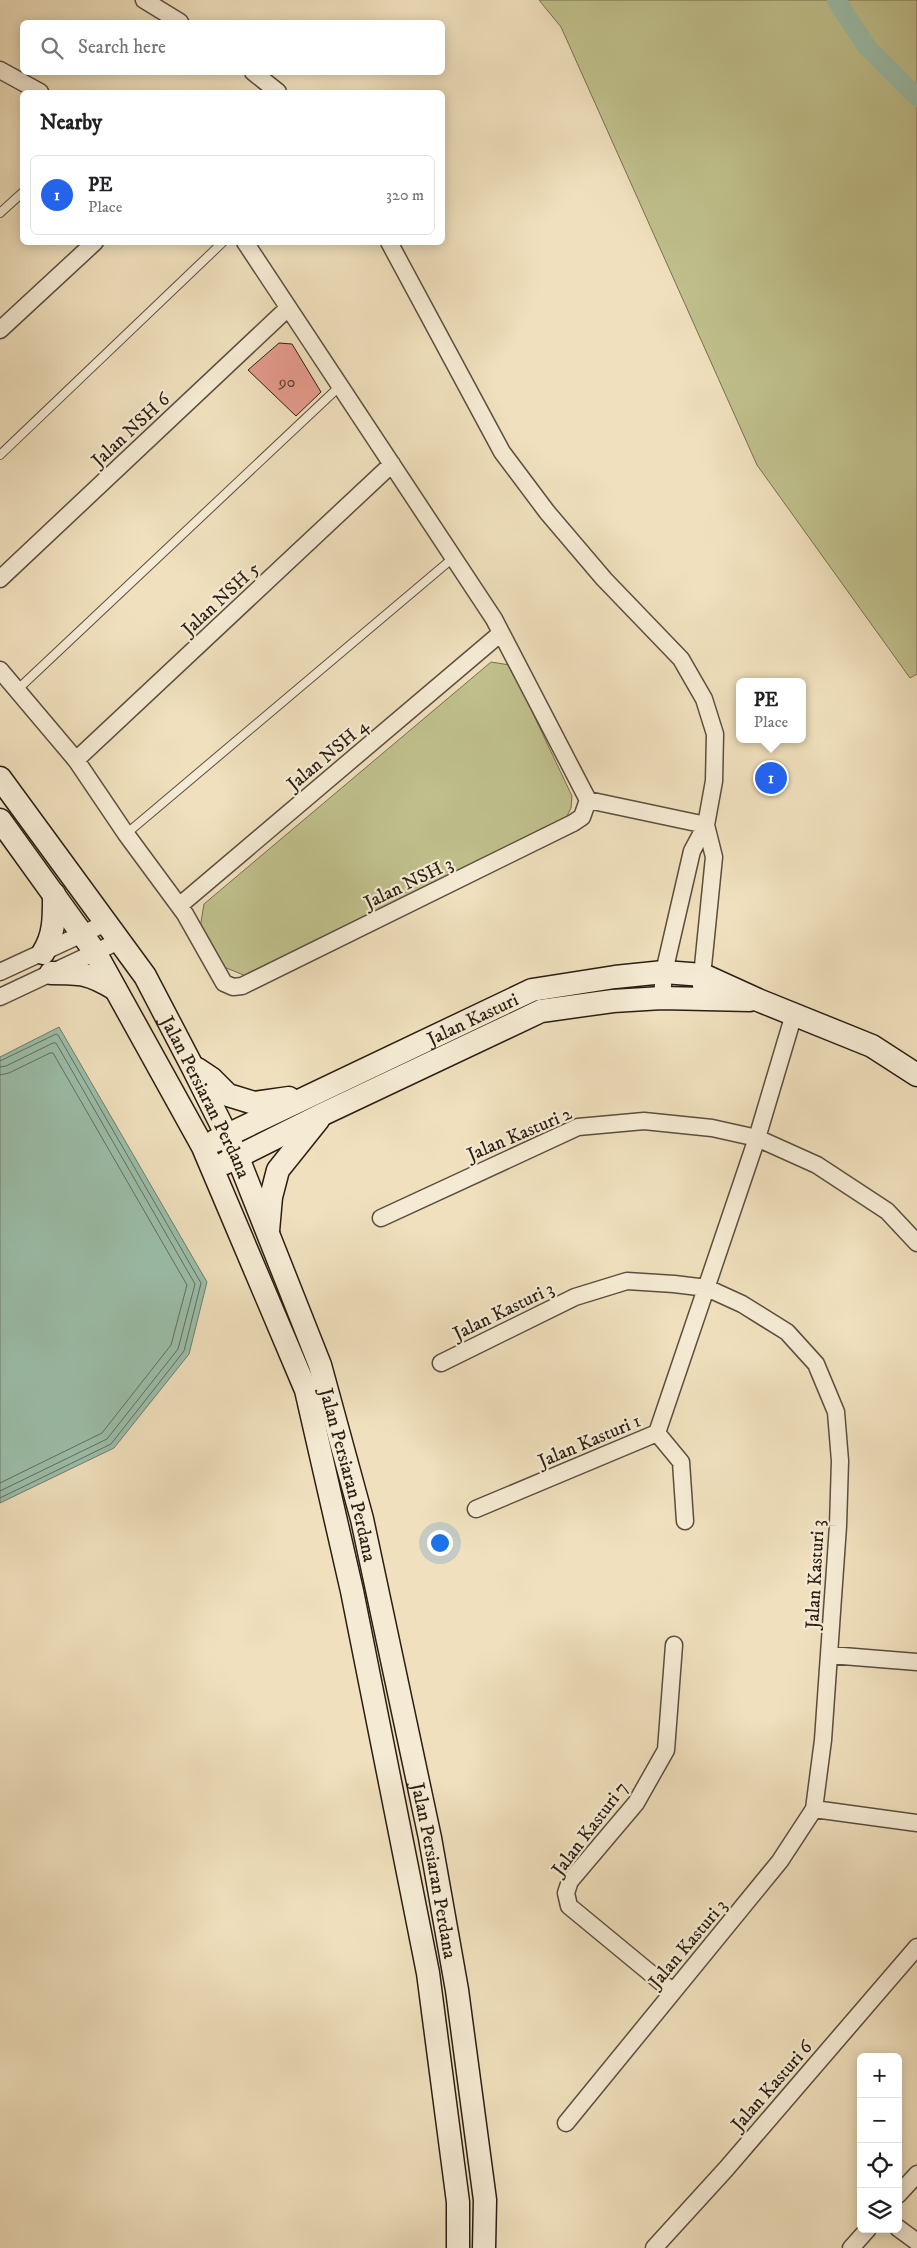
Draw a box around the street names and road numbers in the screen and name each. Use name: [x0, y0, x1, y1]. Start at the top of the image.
street label: Jalan NSH 6: [86, 387, 176, 473]
street label: Jalan NSH 5: [176, 557, 265, 642]
street label: Jalan NSH 4: [281, 714, 374, 797]
street label: Jalan NSH 3: [359, 852, 457, 916]
street label: Jalan Kasturi: [422, 988, 522, 1052]
street label: Jalan Persiaran Perdana: [154, 1011, 255, 1182]
street label: Jalan Kasturi 2: [462, 1102, 576, 1168]
street label: Jalan Kasturi 3: [448, 1277, 558, 1346]
street label: Jalan Persiaran Perdana: [313, 1384, 381, 1564]
street label: Jalan Kasturi 1: [533, 1409, 644, 1474]
street label: Jalan Kasturi 3: [801, 1519, 830, 1631]
street label: Jalan Kasturi 7: [546, 1777, 633, 1882]
street label: Jalan Persiaran Perdana: [405, 1779, 461, 1960]
street label: Jalan Kasturi 3: [643, 1895, 732, 1995]
street label: Jalan Kasturi 6: [725, 2035, 818, 2137]

